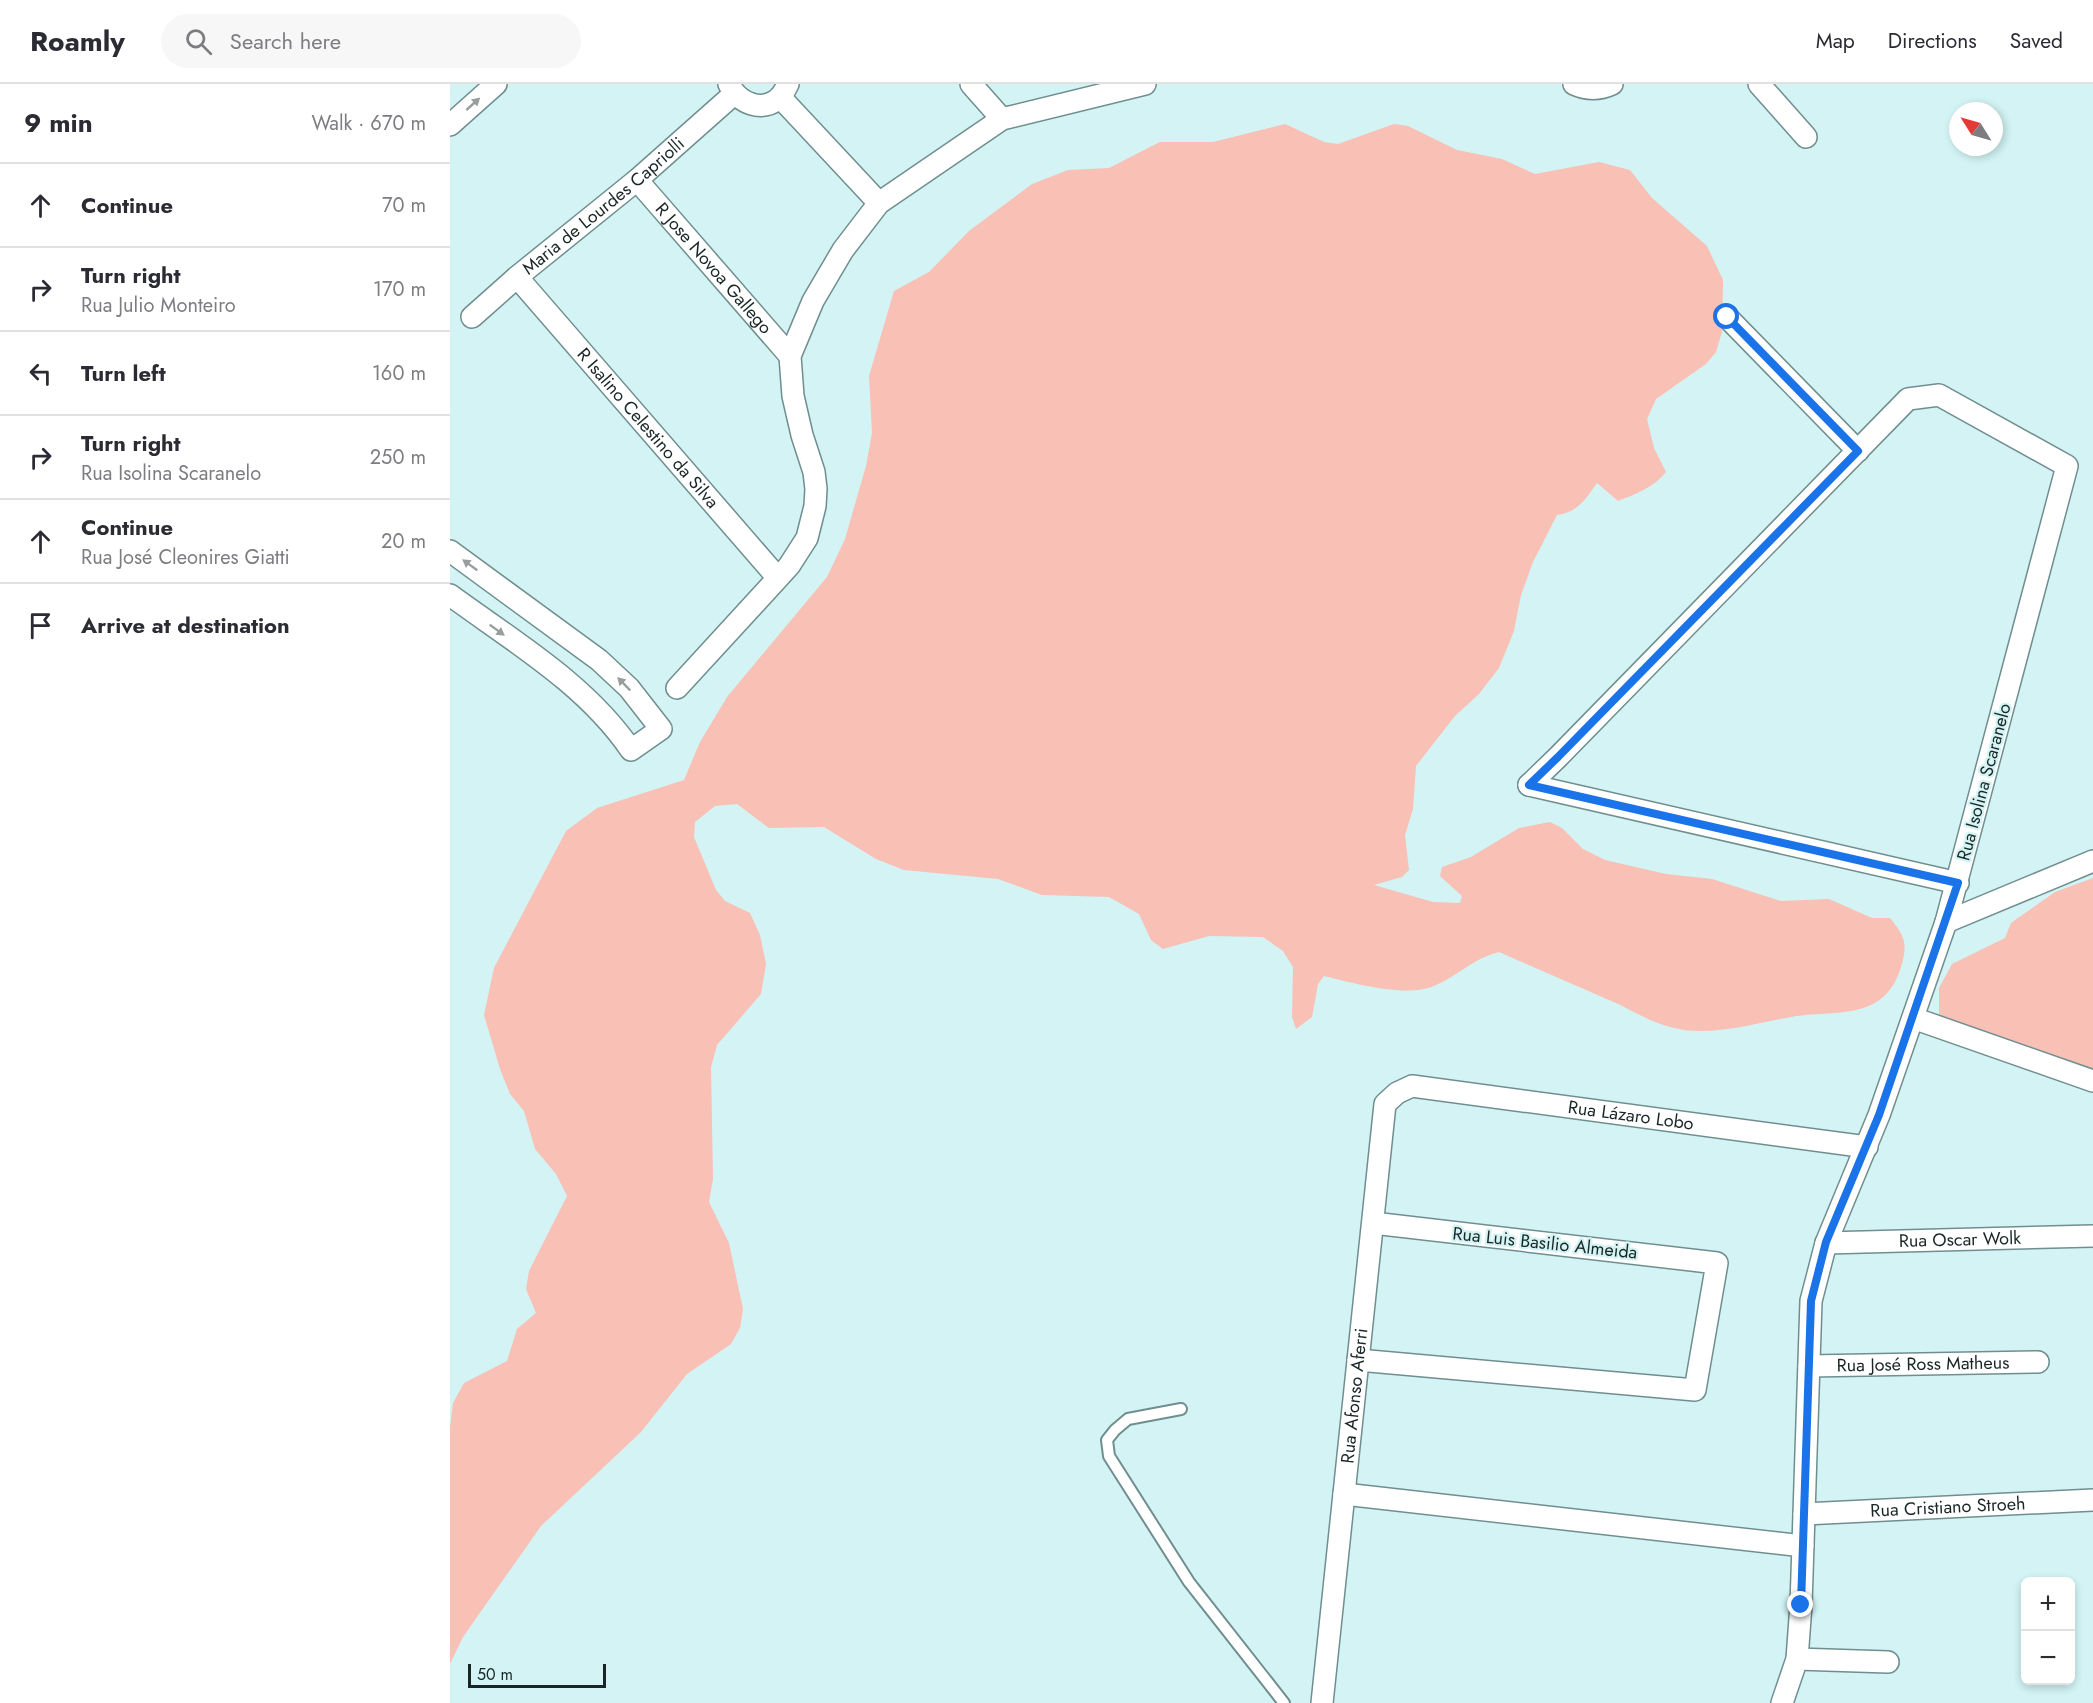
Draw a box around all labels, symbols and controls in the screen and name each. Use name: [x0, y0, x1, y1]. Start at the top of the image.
search box: [161, 14, 581, 68]
text: Roamly: [30, 21, 125, 62]
icon: search: [182, 25, 215, 58]
text: Search here: [230, 25, 341, 57]
text: Map: [1816, 26, 1855, 56]
text: Directions: [1888, 26, 1977, 56]
text: Saved: [2010, 26, 2063, 56]
one-way arrow: [465, 98, 480, 111]
north arrow: [1949, 102, 2003, 156]
text: 9 min: [24, 104, 93, 142]
text: Walk · 670 m: [312, 109, 426, 138]
street label: Maria de Lourdes Capriolli: [516, 131, 690, 281]
icon: ahead: [24, 189, 57, 222]
text: Continue: [81, 189, 173, 221]
text: 70 m: [382, 191, 426, 220]
street label: R Jose Novoa Gallego: [649, 197, 778, 340]
text: Turn right: [81, 259, 181, 291]
icon: right: [24, 273, 57, 306]
text: 170 m: [373, 275, 426, 304]
text: Rua Julio Monteiro: [81, 291, 236, 320]
route start: [1713, 303, 1739, 329]
street label: R Isalino Celestino da Silva: [571, 342, 725, 514]
icon: left: [24, 357, 57, 390]
text: Turn left: [81, 357, 166, 389]
text: 160 m: [372, 359, 426, 388]
text: Turn right: [81, 427, 181, 459]
icon: right: [24, 441, 57, 474]
text: 250 m: [370, 443, 426, 472]
text: Rua Isolina Scaranelo: [81, 459, 261, 488]
text: Continue: [81, 511, 173, 543]
icon: ahead: [24, 525, 57, 558]
text: 20 m: [381, 527, 426, 556]
text: Rua José Cleonires Giatti: [81, 543, 290, 572]
one-way arrow: [462, 560, 477, 572]
icon: arrive: [24, 609, 57, 642]
text: Arrive at destination: [81, 609, 290, 641]
one-way arrow: [489, 624, 505, 636]
one-way arrow: [618, 677, 632, 691]
street label: Rua Isolina Scaranelo: [1950, 700, 2018, 864]
street label: Rua Lázaro Lobo: [1566, 1094, 1696, 1137]
street label: Rua Luis Basilio Almeida: [1451, 1220, 1639, 1266]
street label: Rua Oscar Wolk: [1898, 1225, 2021, 1254]
street label: Rua Afonso Aferri: [1334, 1327, 1374, 1465]
street label: Rua José Ross Matheus: [1836, 1350, 2010, 1379]
street label: Rua Cristiano Stroeh: [1870, 1490, 2026, 1524]
map controls: [2021, 1577, 2075, 1685]
button: +: [2021, 1577, 2075, 1631]
route end: [1787, 1591, 1813, 1617]
button: −: [2021, 1631, 2075, 1685]
scale bar: [468, 1661, 606, 1688]
text: 50 m: [477, 1663, 513, 1686]

